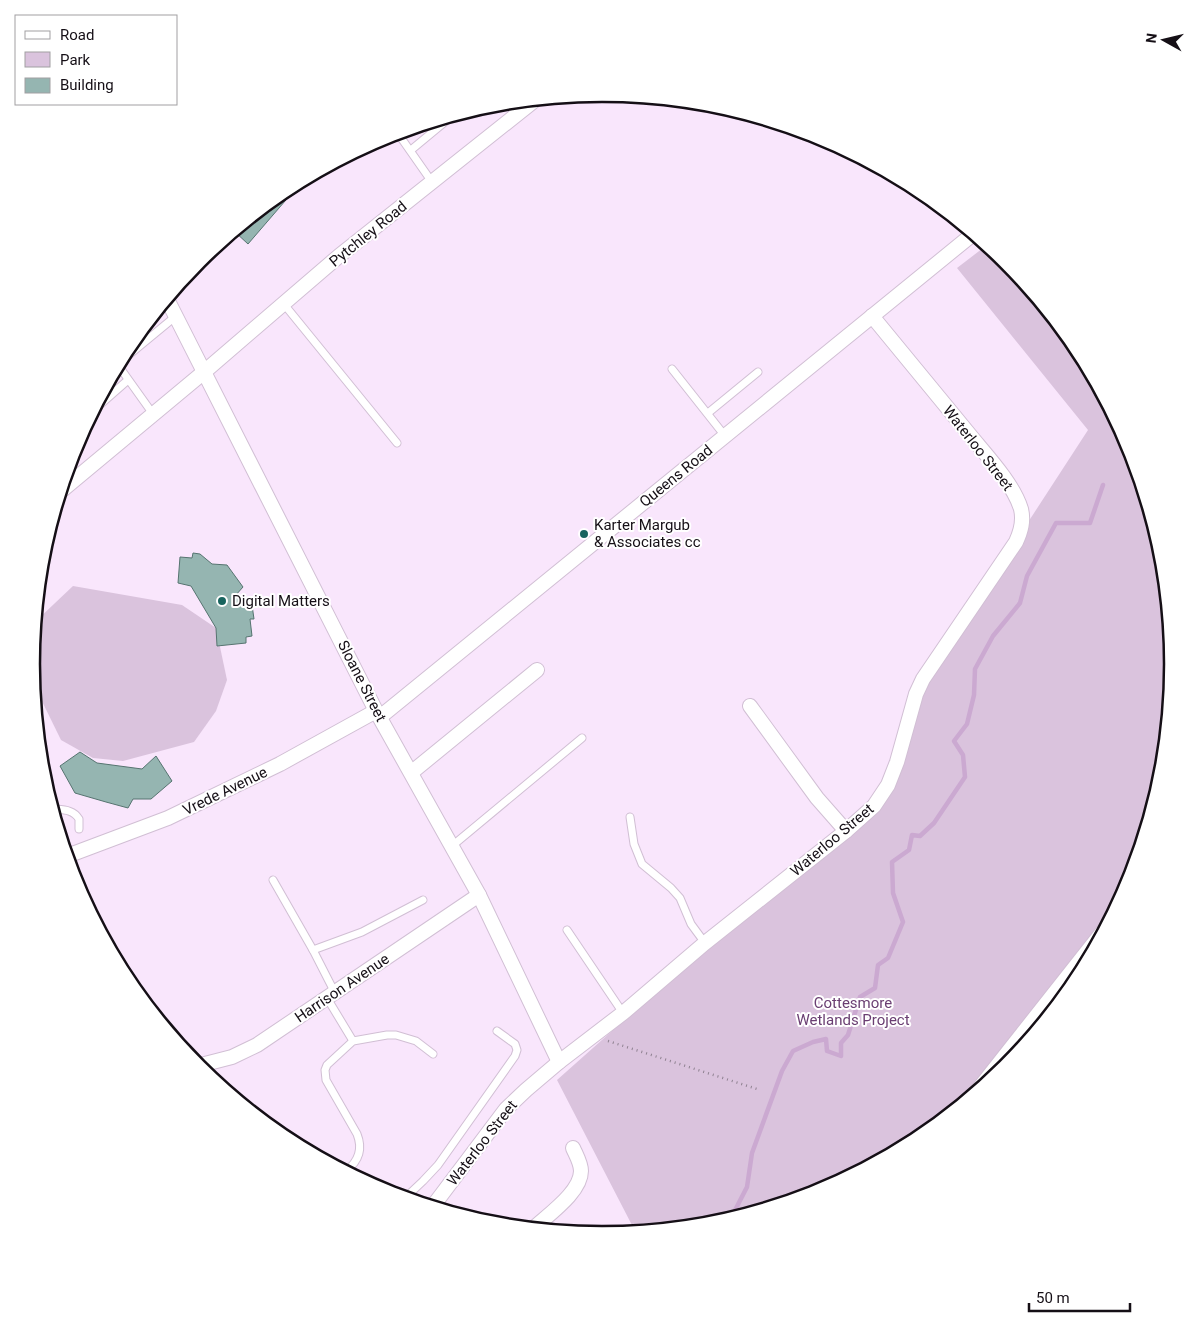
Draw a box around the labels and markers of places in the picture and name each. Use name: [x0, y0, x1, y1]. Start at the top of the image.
place label: Karter Margub & Associates cc: [594, 516, 701, 551]
marker: Karter Margub & Associates cc: [578, 528, 590, 540]
place label: Digital Matters: [232, 592, 330, 610]
marker: Digital Matters: [216, 595, 228, 607]

